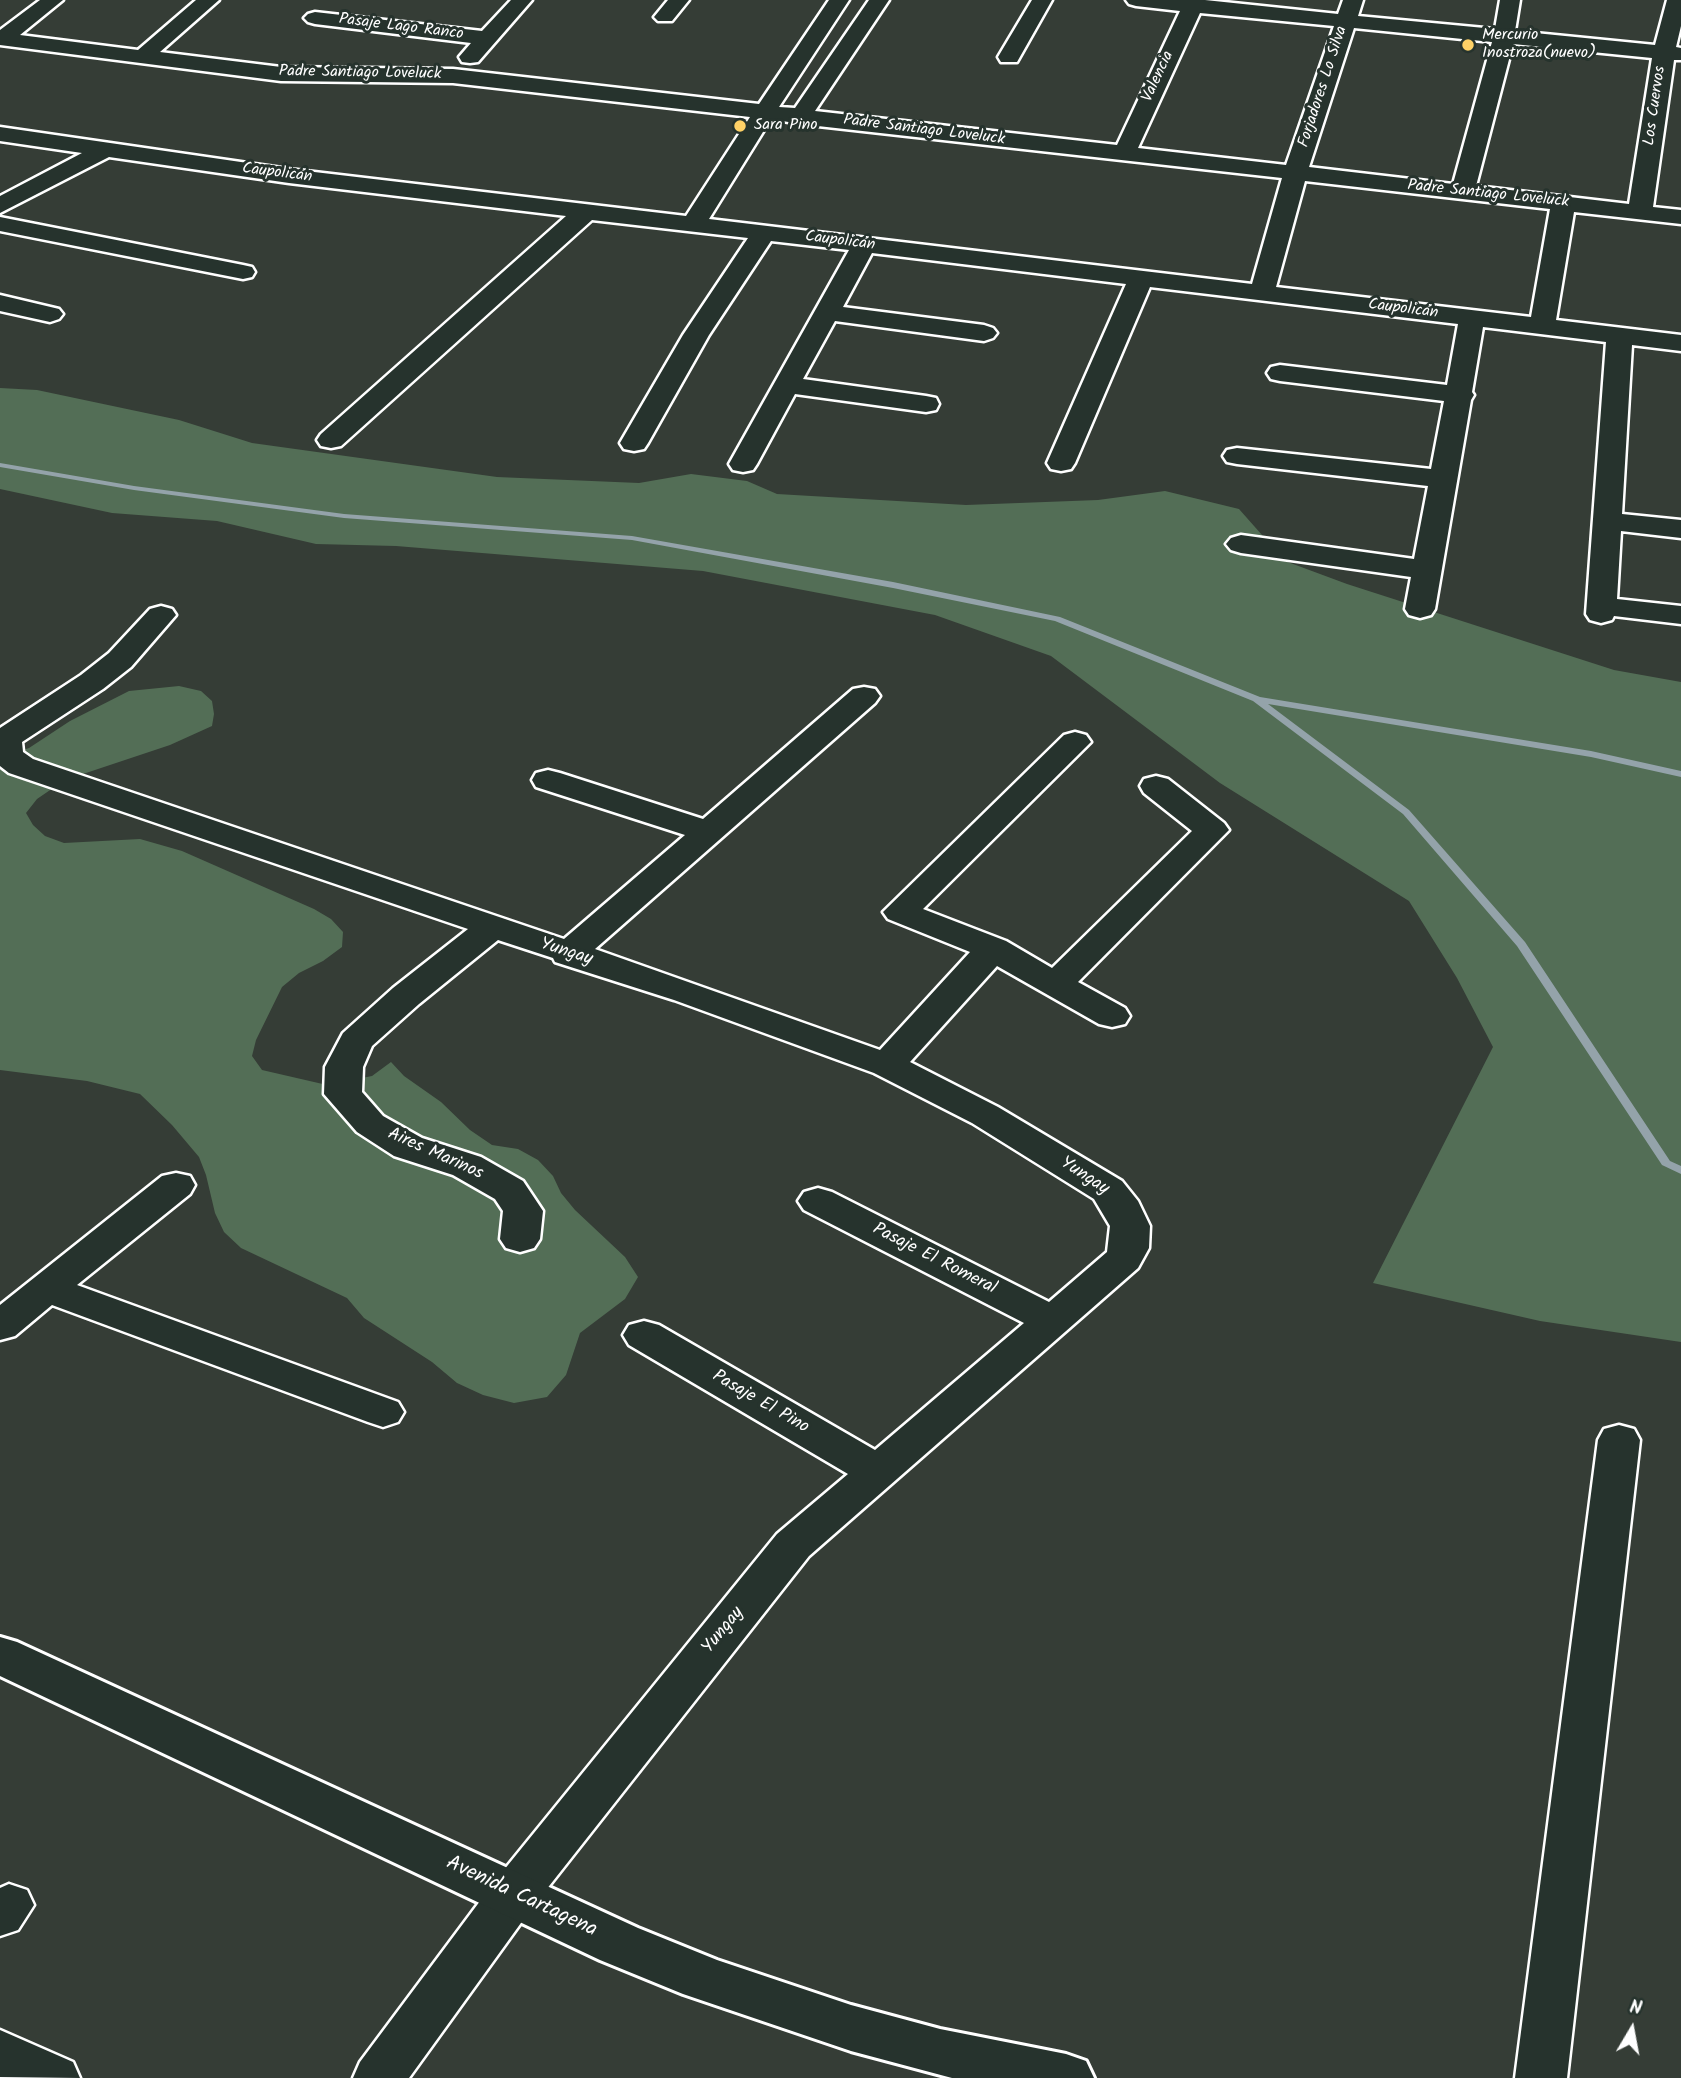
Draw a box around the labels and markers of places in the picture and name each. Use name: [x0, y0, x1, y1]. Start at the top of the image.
place label: Mercurio Inostroza(nuevo): [1482, 26, 1596, 64]
marker: Mercurio Inostroza(nuevo): [1460, 37, 1476, 53]
place label: Sara Pino: [754, 116, 817, 136]
marker: Sara Pino: [732, 118, 748, 134]

